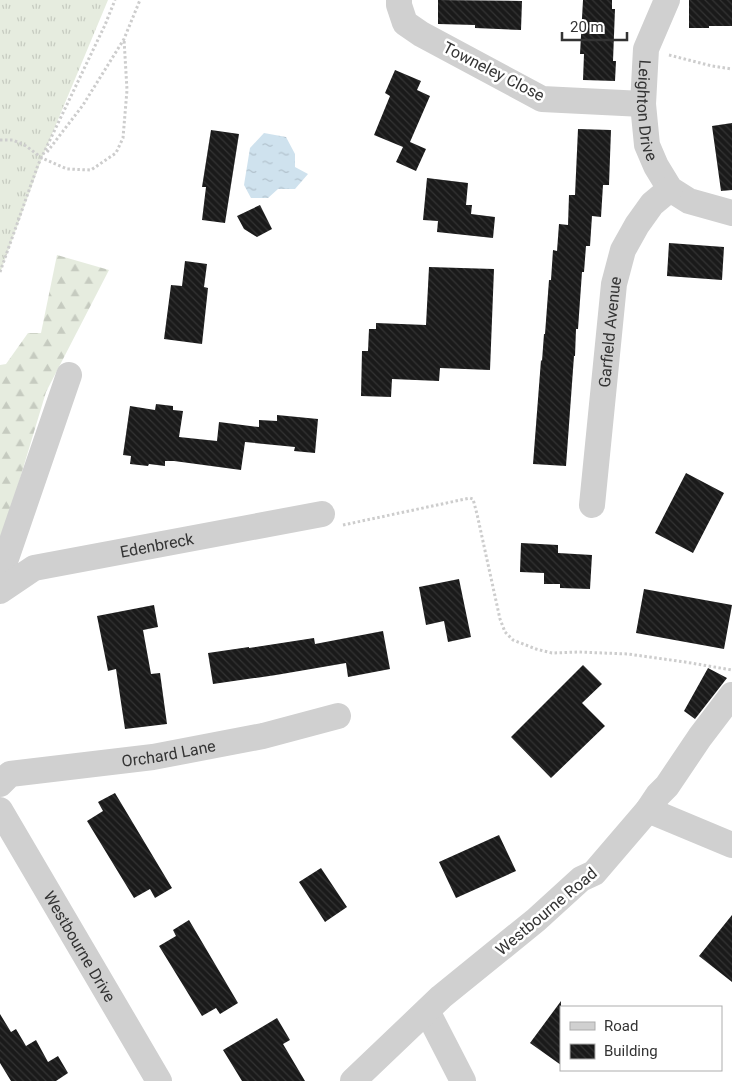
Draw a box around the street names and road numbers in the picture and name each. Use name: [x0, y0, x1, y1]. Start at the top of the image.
street label: Towneley Close: [440, 38, 548, 105]
street label: Leighton Drive: [633, 59, 662, 164]
street label: Garfield Avenue: [595, 274, 626, 388]
street label: Edenbreck: [119, 529, 196, 562]
street label: Orchard Lane: [120, 736, 217, 771]
street label: Westbourne Road: [492, 864, 601, 959]
street label: Westbourne Drive: [40, 888, 119, 1005]

